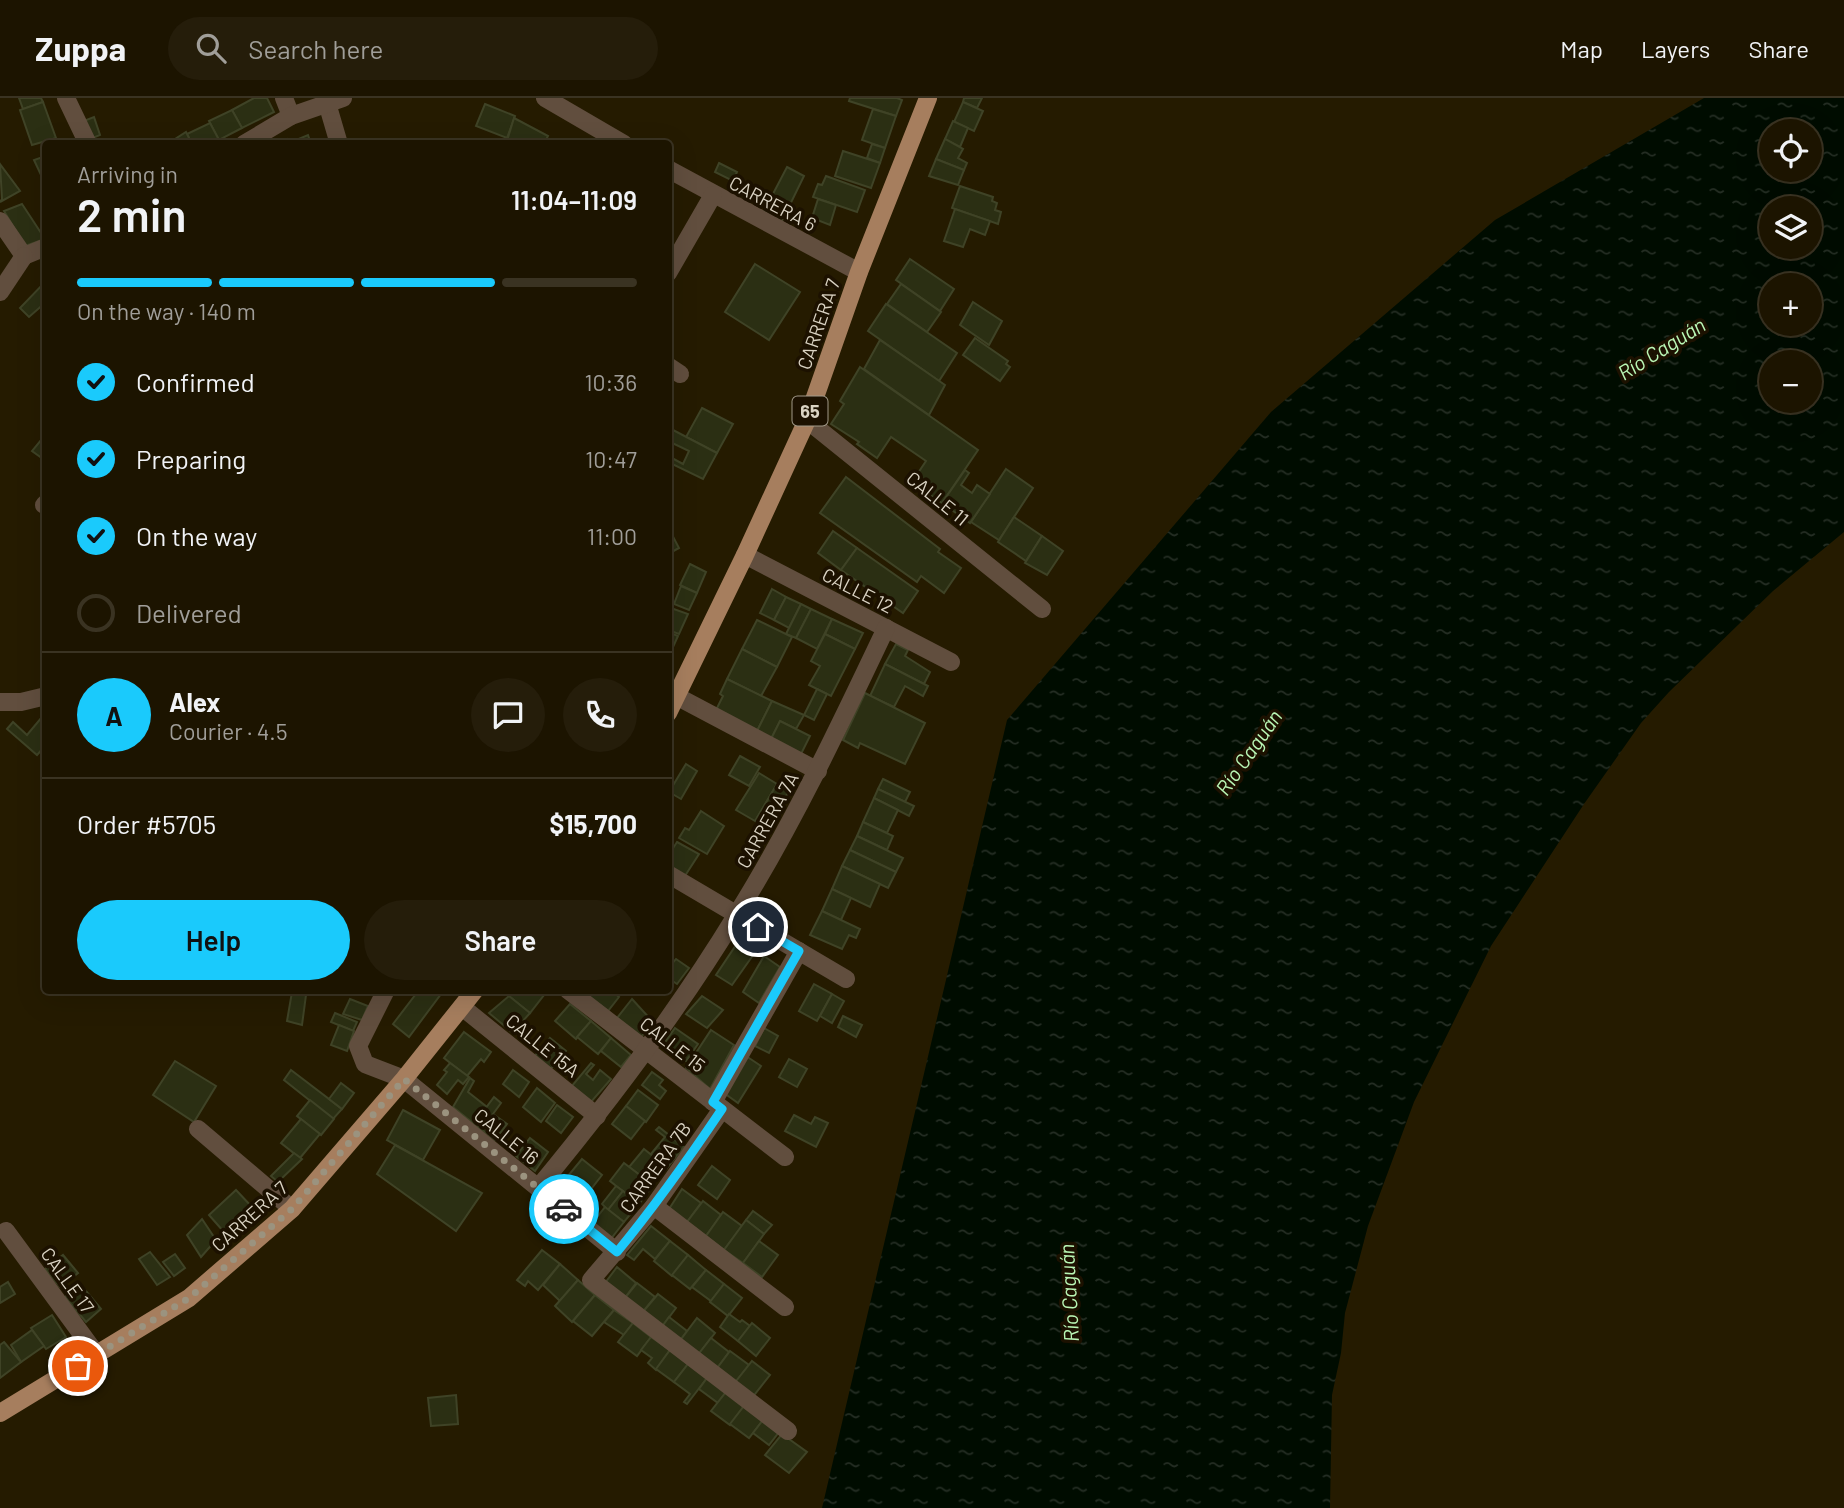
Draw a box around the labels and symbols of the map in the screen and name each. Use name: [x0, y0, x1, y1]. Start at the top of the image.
street label: CARRERA 6: [726, 170, 820, 236]
street label: CARRERA 7: [792, 276, 844, 372]
water label: Río Caguán: [1613, 311, 1709, 385]
road number: 65: [792, 396, 828, 426]
street label: CALLE 11: [902, 466, 974, 530]
street label: CALLE 12: [819, 562, 897, 618]
water label: Río Caguán: [1210, 705, 1286, 799]
street label: CARRERA 7A: [731, 768, 803, 872]
pin: [728, 897, 788, 957]
street label: CALLE 15A: [502, 1008, 584, 1082]
street label: CALLE 15: [636, 1011, 710, 1077]
street label: CALLE 16: [470, 1103, 544, 1169]
street label: CARRERA 7B: [614, 1117, 696, 1217]
courier: [529, 1174, 599, 1244]
street label: CARRERA 7: [206, 1176, 292, 1256]
street label: CALLE 17: [36, 1243, 100, 1317]
water label: Río Caguán: [1053, 1243, 1083, 1343]
pin: [48, 1336, 108, 1396]

